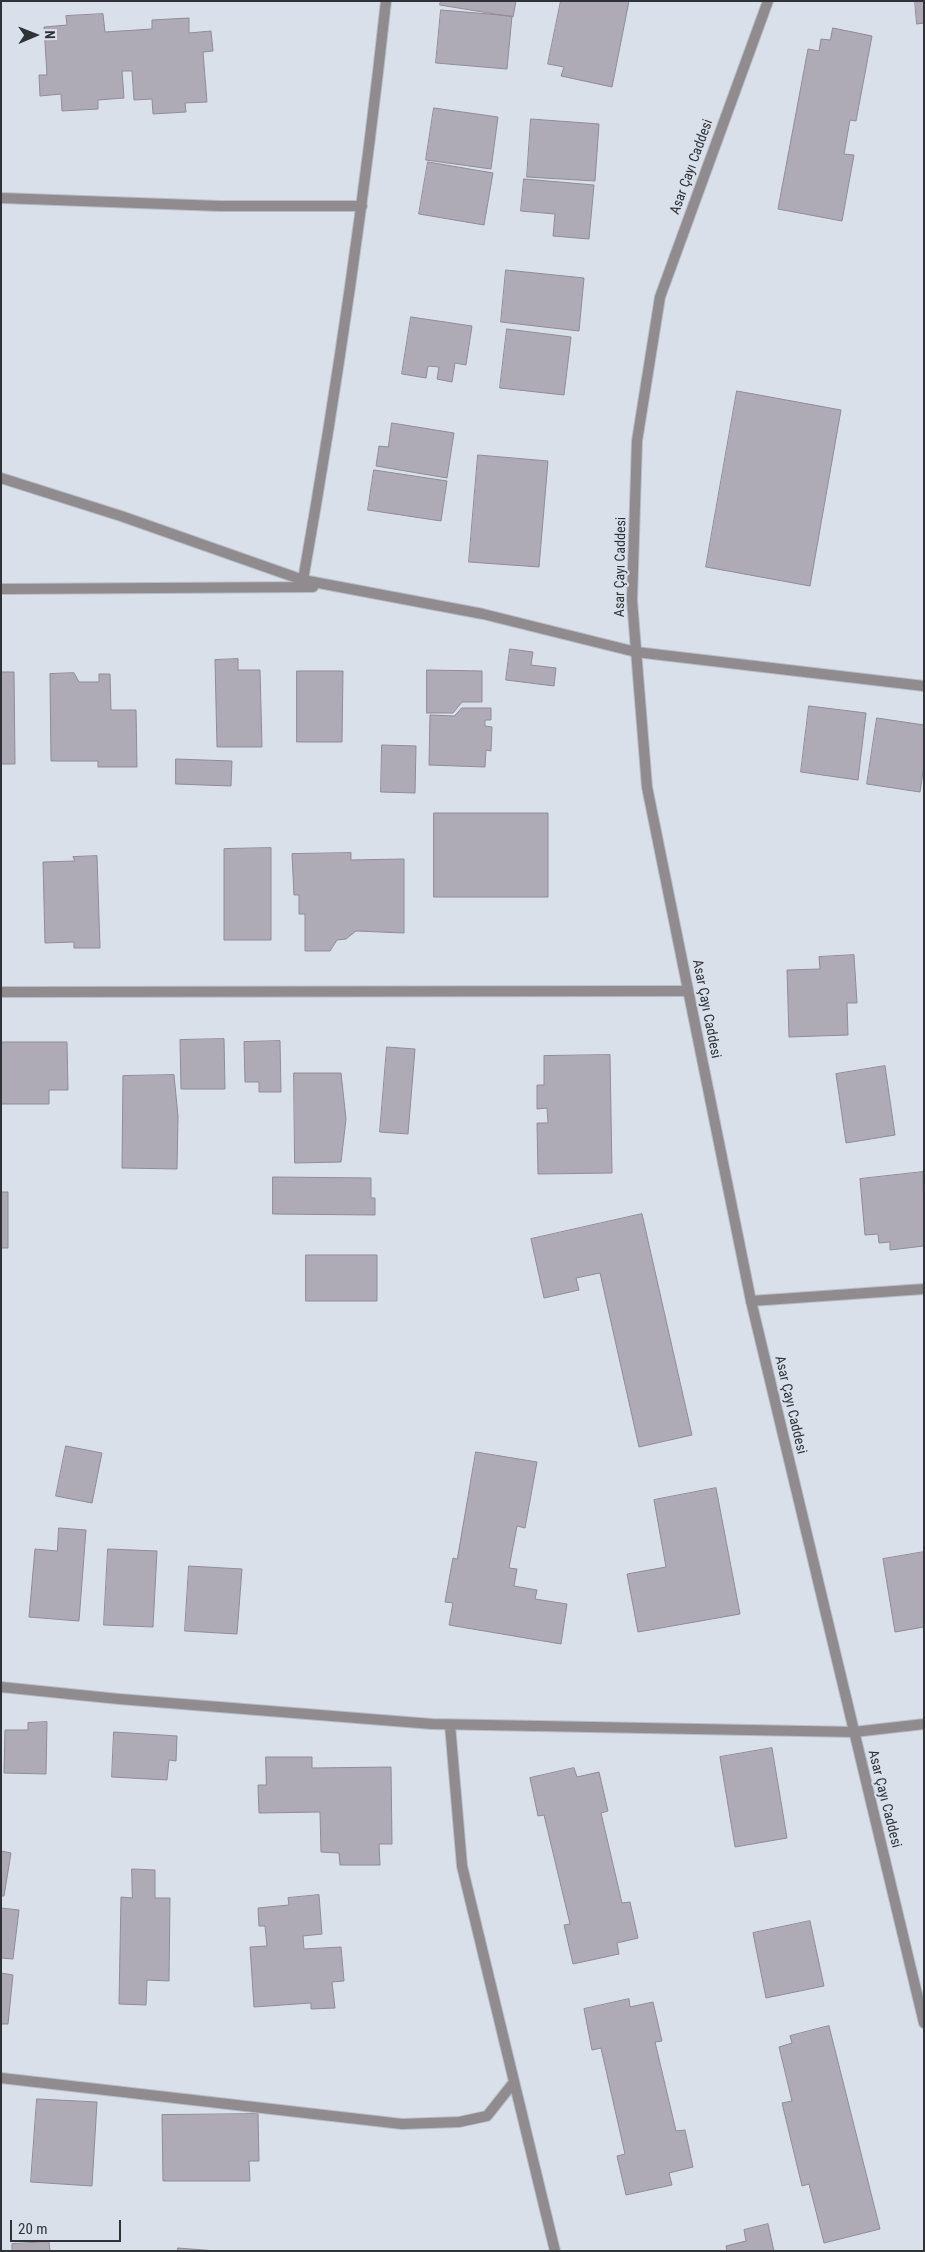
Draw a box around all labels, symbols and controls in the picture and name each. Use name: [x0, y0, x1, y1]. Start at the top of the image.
north arrow: [10, 10, 60, 60]
text: N: [42, 30, 58, 39]
street label: Asar Çayı Caddesi: [667, 117, 717, 217]
street label: Asar Çayı Caddesi: [612, 517, 630, 617]
street label: Asar Çayı Caddesi: [688, 958, 724, 1060]
street label: Asar Çayı Caddesi: [771, 1354, 809, 1456]
street label: Asar Çayı Caddesi: [864, 1748, 904, 1850]
scale bar: [12, 2210, 124, 2242]
text: 20 m: [18, 2220, 48, 2238]

